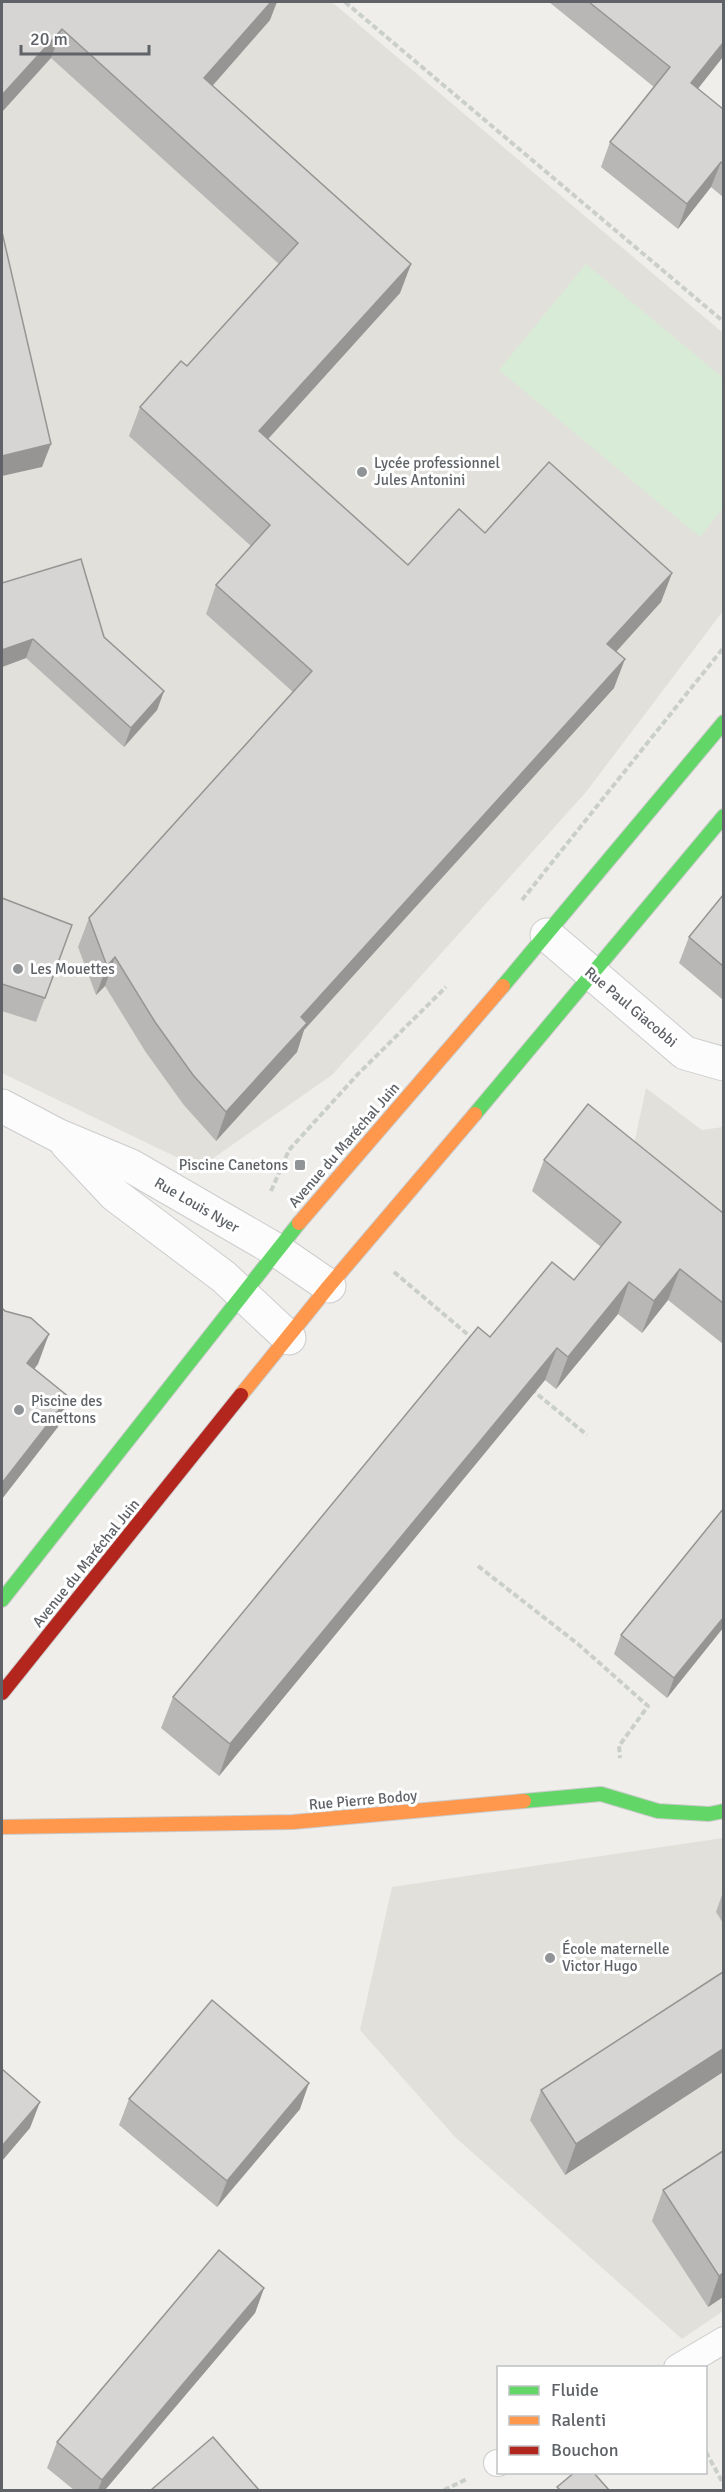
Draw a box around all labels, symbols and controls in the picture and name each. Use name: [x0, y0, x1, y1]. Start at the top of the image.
scale bar: [21, 18, 148, 56]
text: 20 m: [30, 28, 68, 50]
place label: Lycée professionnel Jules Antonini: [374, 454, 500, 489]
marker: Lycée professionnel Jules Antonini: [355, 465, 369, 479]
place label: Les Mouettes: [30, 960, 115, 978]
marker: Les Mouettes: [11, 962, 25, 976]
street label: Rue Paul Giacobbi: [581, 963, 681, 1051]
street label: Avenue du Maréchal Juin: [285, 1079, 403, 1211]
place label: Piscine Canetons: [179, 1156, 288, 1174]
marker: Piscine Canetons: [293, 1158, 307, 1172]
street label: Rue Louis Nyer: [151, 1173, 243, 1237]
place label: Piscine des Canettons: [31, 1392, 103, 1427]
marker: Piscine des Canettons: [12, 1403, 26, 1417]
street label: Avenue du Maréchal Juin: [29, 1495, 143, 1631]
street label: Rue Pierre Bodoy: [308, 1786, 418, 1814]
place label: École maternelle Victor Hugo: [562, 1939, 669, 1975]
marker: École maternelle Victor Hugo: [543, 1951, 557, 1965]
legend: [497, 2366, 707, 2474]
text: Fluide: [551, 2379, 599, 2401]
text: Ralenti: [551, 2409, 606, 2431]
text: Bouchon: [551, 2439, 619, 2461]

